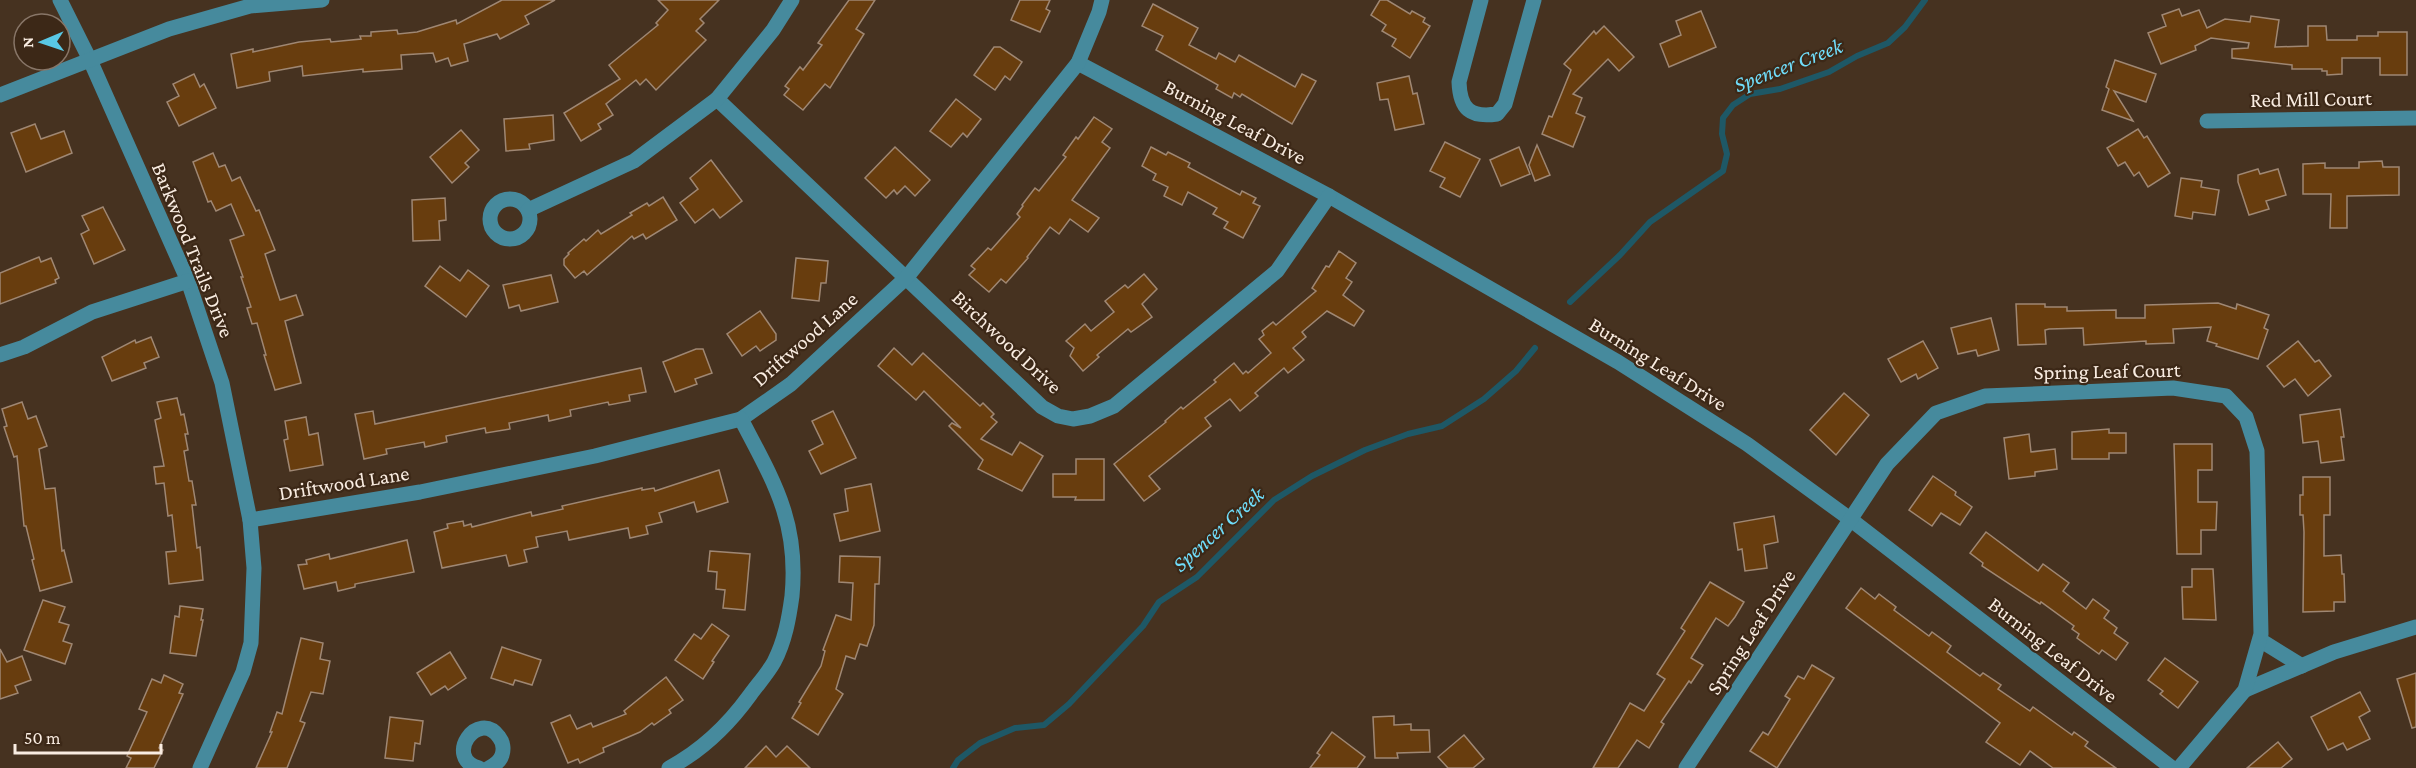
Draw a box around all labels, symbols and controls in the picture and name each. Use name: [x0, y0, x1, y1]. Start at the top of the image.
north arrow: [12, 12, 72, 72]
water label: Spencer Creek: [1730, 32, 1847, 97]
text: N: [19, 37, 36, 48]
street label: Burning Leaf Drive: [1160, 74, 1310, 170]
street label: Red Mill Court: [2250, 86, 2373, 112]
street label: Barkwood Trails Drive: [147, 159, 239, 341]
street label: Birchwood Drive: [947, 285, 1067, 399]
street label: Driftwood Lane: [747, 287, 863, 391]
street label: Burning Leaf Drive: [1585, 312, 1731, 416]
street label: Spring Leaf Court: [2033, 358, 2182, 384]
street label: Driftwood Lane: [277, 461, 411, 505]
water label: Spencer Creek: [1167, 480, 1270, 577]
street label: Spring Leaf Drive: [1702, 565, 1800, 699]
street label: Burning Leaf Drive: [1984, 592, 2122, 708]
scale bar: [15, 717, 160, 755]
text: 50 m: [24, 728, 61, 748]

